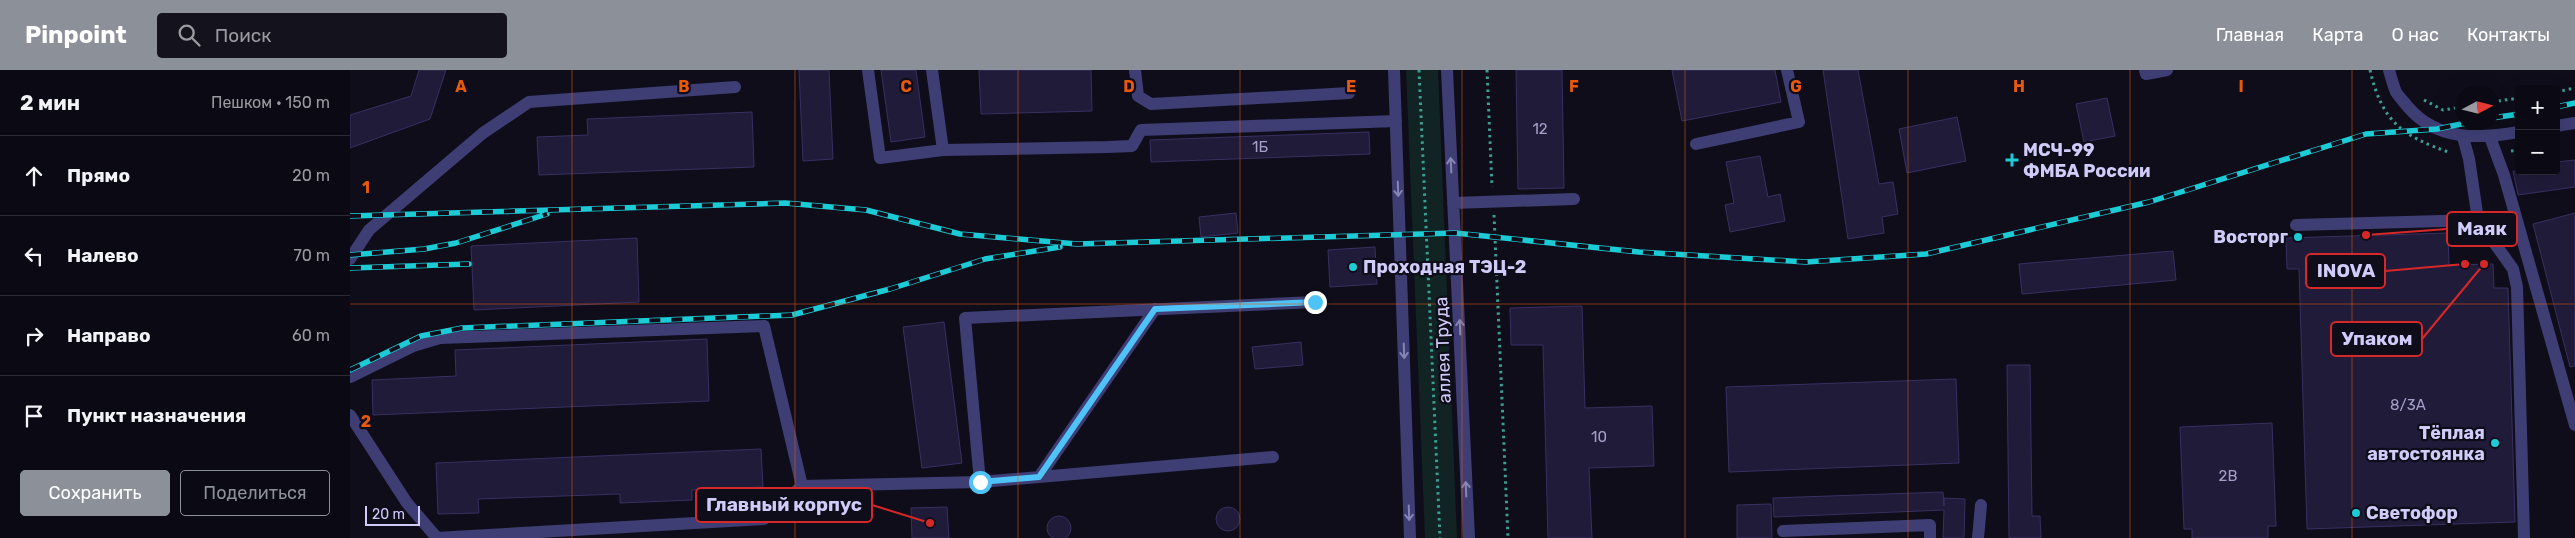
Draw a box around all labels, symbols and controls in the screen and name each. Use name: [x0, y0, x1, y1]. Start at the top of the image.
search box: [157, 13, 507, 58]
text: Pinpoint: [25, 21, 127, 49]
icon: search: [175, 21, 203, 49]
text: Поиск: [215, 24, 271, 47]
text: Главная: [2216, 24, 2284, 46]
text: Карта: [2312, 24, 2364, 46]
text: О нас: [2392, 24, 2439, 46]
text: Контакты: [2467, 24, 2550, 46]
text: A: [455, 77, 467, 96]
text: B: [678, 77, 690, 96]
text: C: [900, 77, 912, 96]
text: D: [1123, 77, 1135, 96]
text: E: [1346, 77, 1356, 96]
text: F: [1569, 77, 1579, 96]
text: G: [1790, 77, 1802, 96]
text: H: [2013, 77, 2025, 96]
text: I: [2238, 77, 2244, 96]
north arrow: [2455, 85, 2500, 130]
map controls: [2515, 85, 2560, 175]
button: +: [2515, 85, 2560, 130]
text: 2 мин: [20, 90, 80, 115]
text: Пешком · 150 m: [211, 93, 330, 112]
house number: 12: [1532, 120, 1548, 138]
button: −: [2515, 130, 2560, 175]
house number: 1Б: [1252, 138, 1268, 156]
place label: МСЧ-99 ФМБА России: [2023, 139, 2151, 182]
marker: МСЧ-99 ФМБА России: [2005, 153, 2019, 167]
one-way arrow: [1446, 157, 1456, 173]
icon: ahead: [20, 162, 48, 190]
text: Прямо: [67, 164, 130, 187]
text: 20 m: [292, 166, 330, 185]
text: 1: [362, 178, 370, 197]
one-way arrow: [1393, 180, 1403, 196]
callout: Маяк: [2447, 212, 2517, 246]
text: Маяк: [2457, 217, 2507, 240]
place label: Восторг: [2213, 226, 2288, 248]
marker: Восторг: [2292, 231, 2304, 243]
icon: left: [20, 242, 48, 270]
text: Налево: [67, 244, 139, 267]
text: 70 m: [293, 246, 330, 265]
callout: INOVA: [2306, 254, 2385, 288]
place label: Проходная ТЭЦ-2: [1363, 256, 1527, 278]
text: INOVA: [2317, 259, 2376, 282]
marker: Проходная ТЭЦ-2: [1347, 261, 1359, 273]
route end: [1304, 291, 1327, 314]
street label: аллея Труда: [1430, 296, 1456, 404]
one-way arrow: [1455, 319, 1464, 335]
icon: right: [20, 322, 48, 350]
callout: Упаком: [2331, 322, 2422, 356]
text: Направо: [67, 324, 151, 347]
text: 60 m: [292, 326, 330, 345]
text: Упаком: [2341, 327, 2413, 350]
one-way arrow: [1399, 343, 1408, 359]
house number: 8/3А: [2390, 396, 2426, 414]
icon: arrive: [20, 402, 48, 430]
text: Пункт назначения: [67, 404, 246, 427]
text: 2: [361, 412, 371, 431]
place label: Тёплая автостоянка: [2367, 422, 2485, 465]
house number: 10: [1591, 428, 1607, 446]
marker: Тёплая автостоянка: [2489, 437, 2501, 449]
house number: 2В: [2219, 467, 2237, 485]
button: Сохранить: [20, 470, 170, 516]
button: Поделиться: [180, 470, 330, 516]
route start: [969, 471, 992, 494]
one-way arrow: [1462, 482, 1471, 498]
callout: Главный корпус: [696, 488, 872, 522]
text: Главный корпус: [706, 493, 862, 516]
place label: Светофор: [2366, 502, 2458, 524]
scale bar: [365, 503, 420, 526]
one-way arrow: [1404, 505, 1414, 521]
text: 20 m: [372, 506, 405, 523]
marker: Светофор: [2350, 507, 2362, 519]

